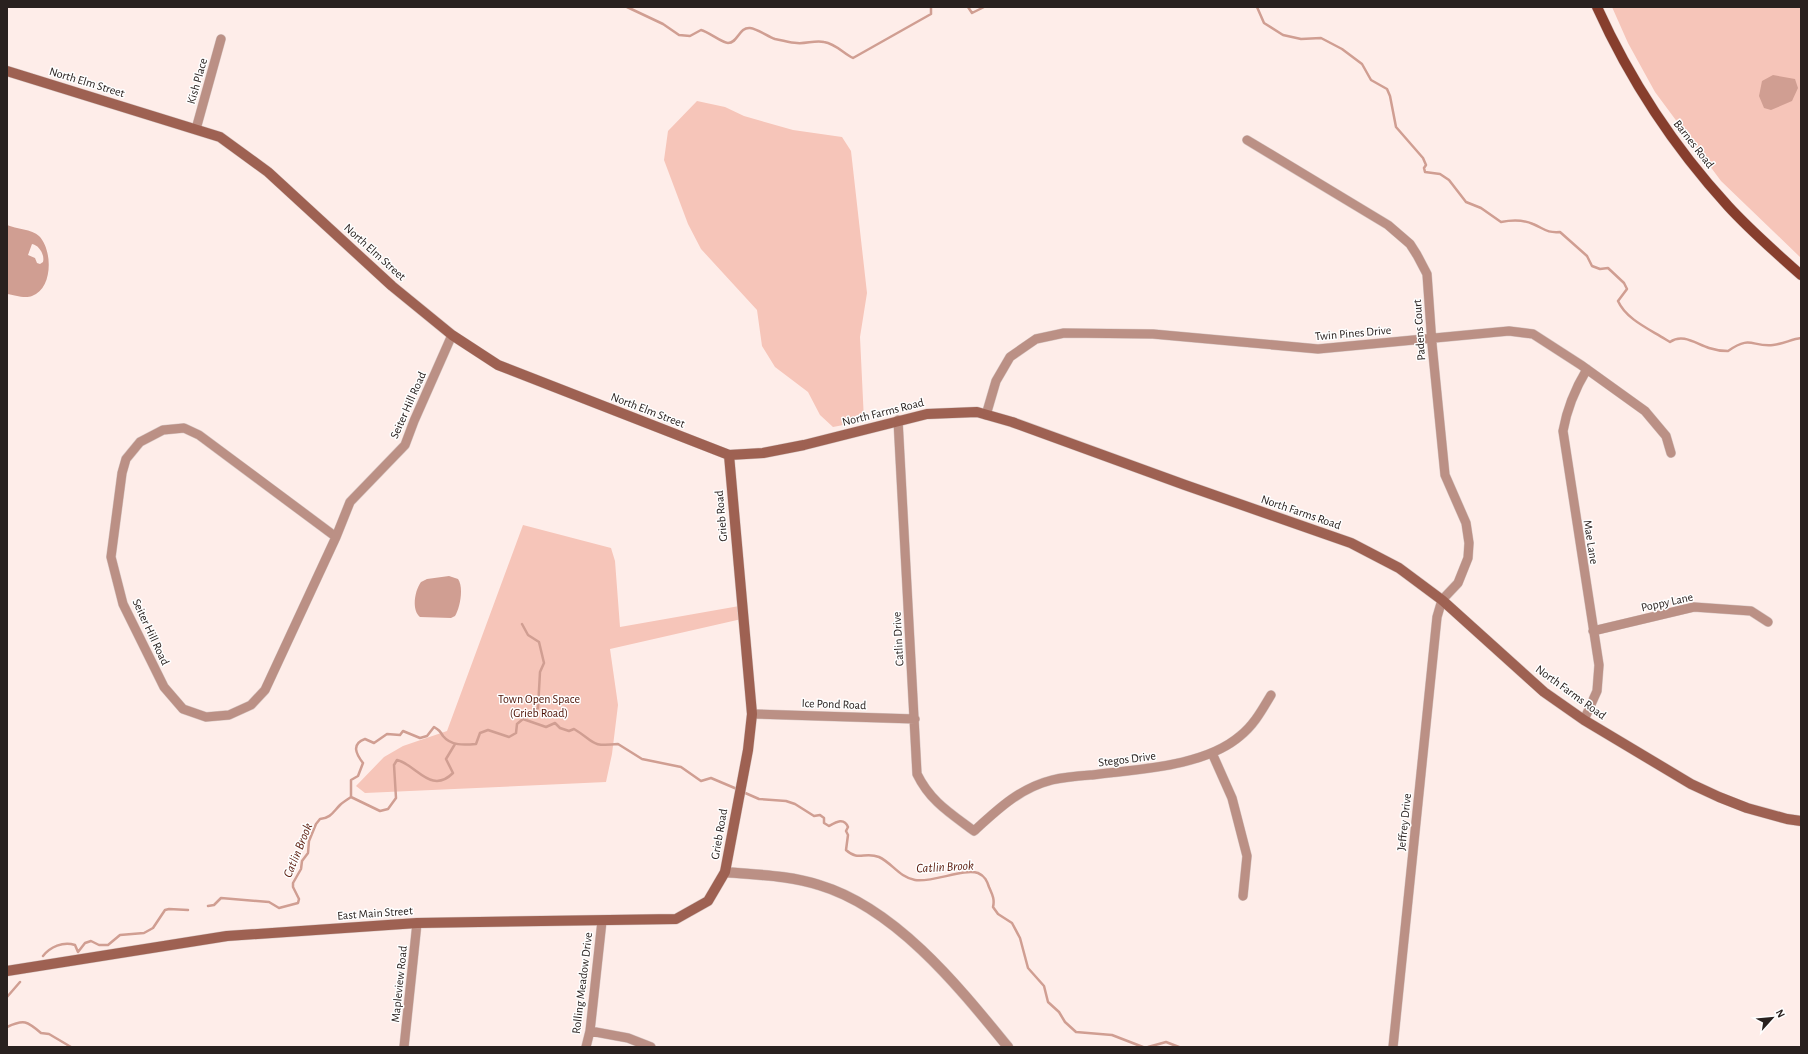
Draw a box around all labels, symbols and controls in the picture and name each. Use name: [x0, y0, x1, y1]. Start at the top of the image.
street label: Kish Place: [185, 57, 209, 105]
street label: North Elm Street: [48, 65, 126, 99]
street label: Barnes Road: [1671, 118, 1717, 170]
street label: North Elm Street: [342, 221, 408, 283]
street label: Padens Court: [1411, 299, 1427, 361]
street label: Twin Pines Drive: [1314, 324, 1392, 342]
street label: Seiter Hill Road: [388, 370, 428, 440]
street label: North Elm Street: [609, 390, 687, 430]
street label: North Farms Road: [841, 396, 925, 428]
street label: Grieb Road: [713, 490, 729, 542]
street label: North Farms Road: [1259, 493, 1343, 531]
street label: Mae Lane: [1582, 519, 1600, 565]
street label: Poppy Lane: [1640, 591, 1694, 614]
street label: Seiter Hill Road: [130, 597, 172, 667]
street label: Catlin Drive: [891, 611, 905, 667]
street label: North Farms Road: [1534, 663, 1608, 721]
park label: Town Open Space (Grieb Road): [498, 693, 580, 719]
street label: Ice Pond Road: [801, 697, 867, 711]
street label: Stegos Drive: [1098, 750, 1156, 768]
street label: Jeffrey Drive: [1395, 793, 1414, 851]
street label: Grieb Road: [709, 808, 729, 860]
water label: Catlin Brook: [282, 821, 315, 880]
water label: Catlin Brook: [916, 859, 974, 875]
street label: East Main Street: [337, 904, 413, 922]
street label: Rolling Meadow Drive: [570, 932, 594, 1034]
street label: Mapleview Road: [389, 945, 409, 1023]
north arrow: [1752, 998, 1792, 1038]
text: N: [1774, 1008, 1787, 1020]

